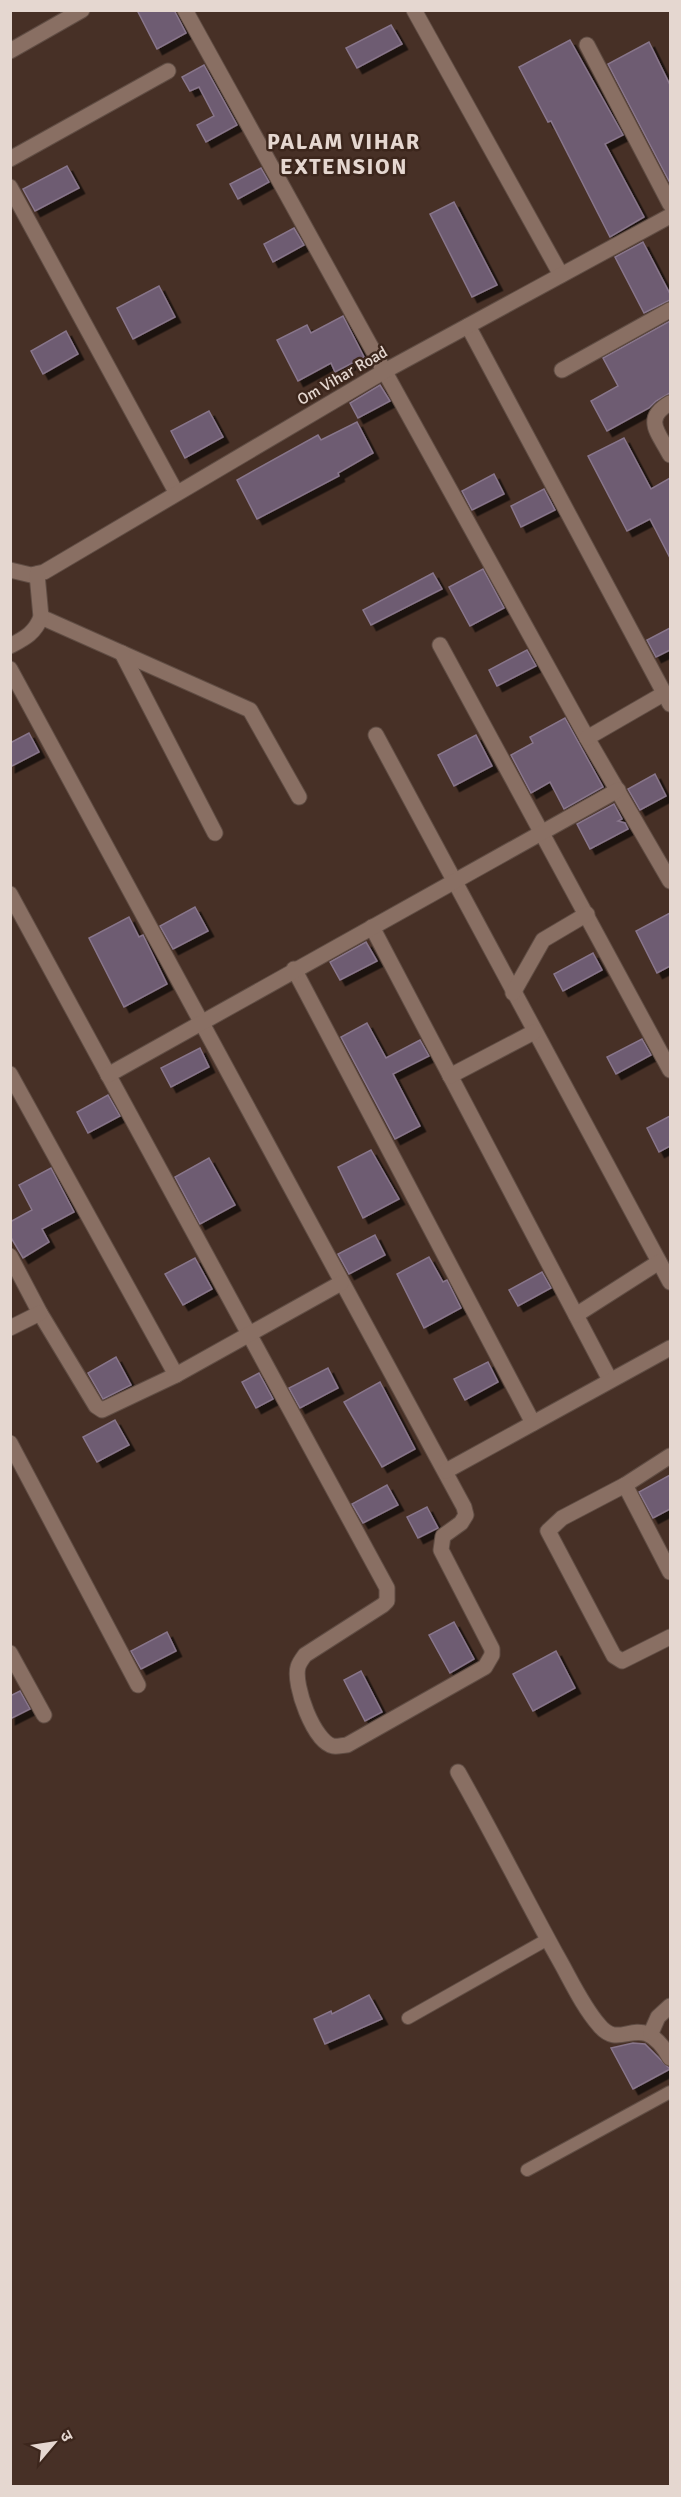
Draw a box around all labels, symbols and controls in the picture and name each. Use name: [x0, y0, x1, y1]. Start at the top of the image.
district label: PALAM VIHAR EXTENSION: [267, 128, 421, 180]
street label: Om Vihar Road: [294, 342, 391, 410]
north arrow: [24, 2413, 84, 2473]
text: उ: [55, 2427, 78, 2446]

